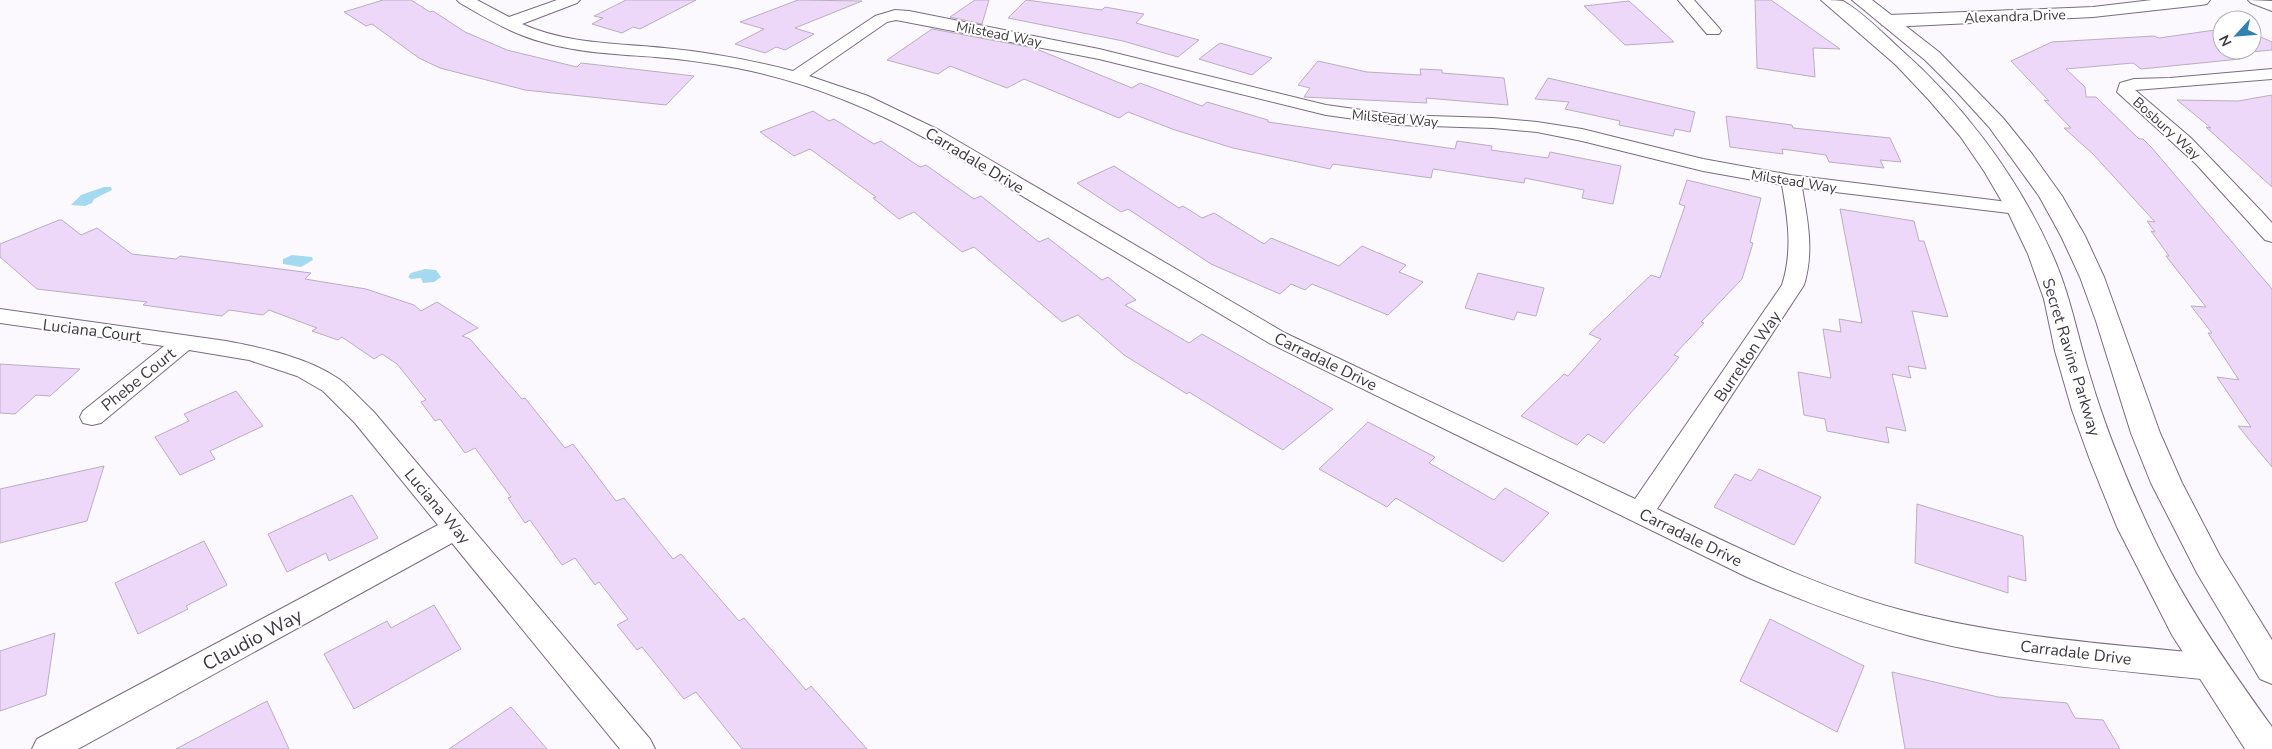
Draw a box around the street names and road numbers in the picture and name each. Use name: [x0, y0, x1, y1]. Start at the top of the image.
street label: Alexandra Drive: [1964, 5, 2066, 28]
street label: Milstead Way: [955, 17, 1044, 52]
street label: Bosbury Way: [2129, 93, 2205, 165]
street label: Milstead Way: [1351, 105, 1440, 132]
street label: Carradale Drive: [921, 123, 1028, 199]
street label: Milstead Way: [1750, 165, 1839, 198]
street label: Secret Ravine Parkway: [2037, 276, 2106, 440]
street label: Burrelton Way: [1709, 306, 1787, 406]
street label: Luciana Court: [42, 314, 143, 348]
street label: Carradale Drive: [1270, 327, 1381, 396]
street label: Phebe Court: [97, 343, 181, 416]
street label: Luciana Way: [399, 464, 476, 550]
street label: Carradale Drive: [1635, 503, 1746, 572]
street label: Claudio Way: [198, 603, 307, 677]
street label: Carradale Drive: [2019, 635, 2133, 671]

